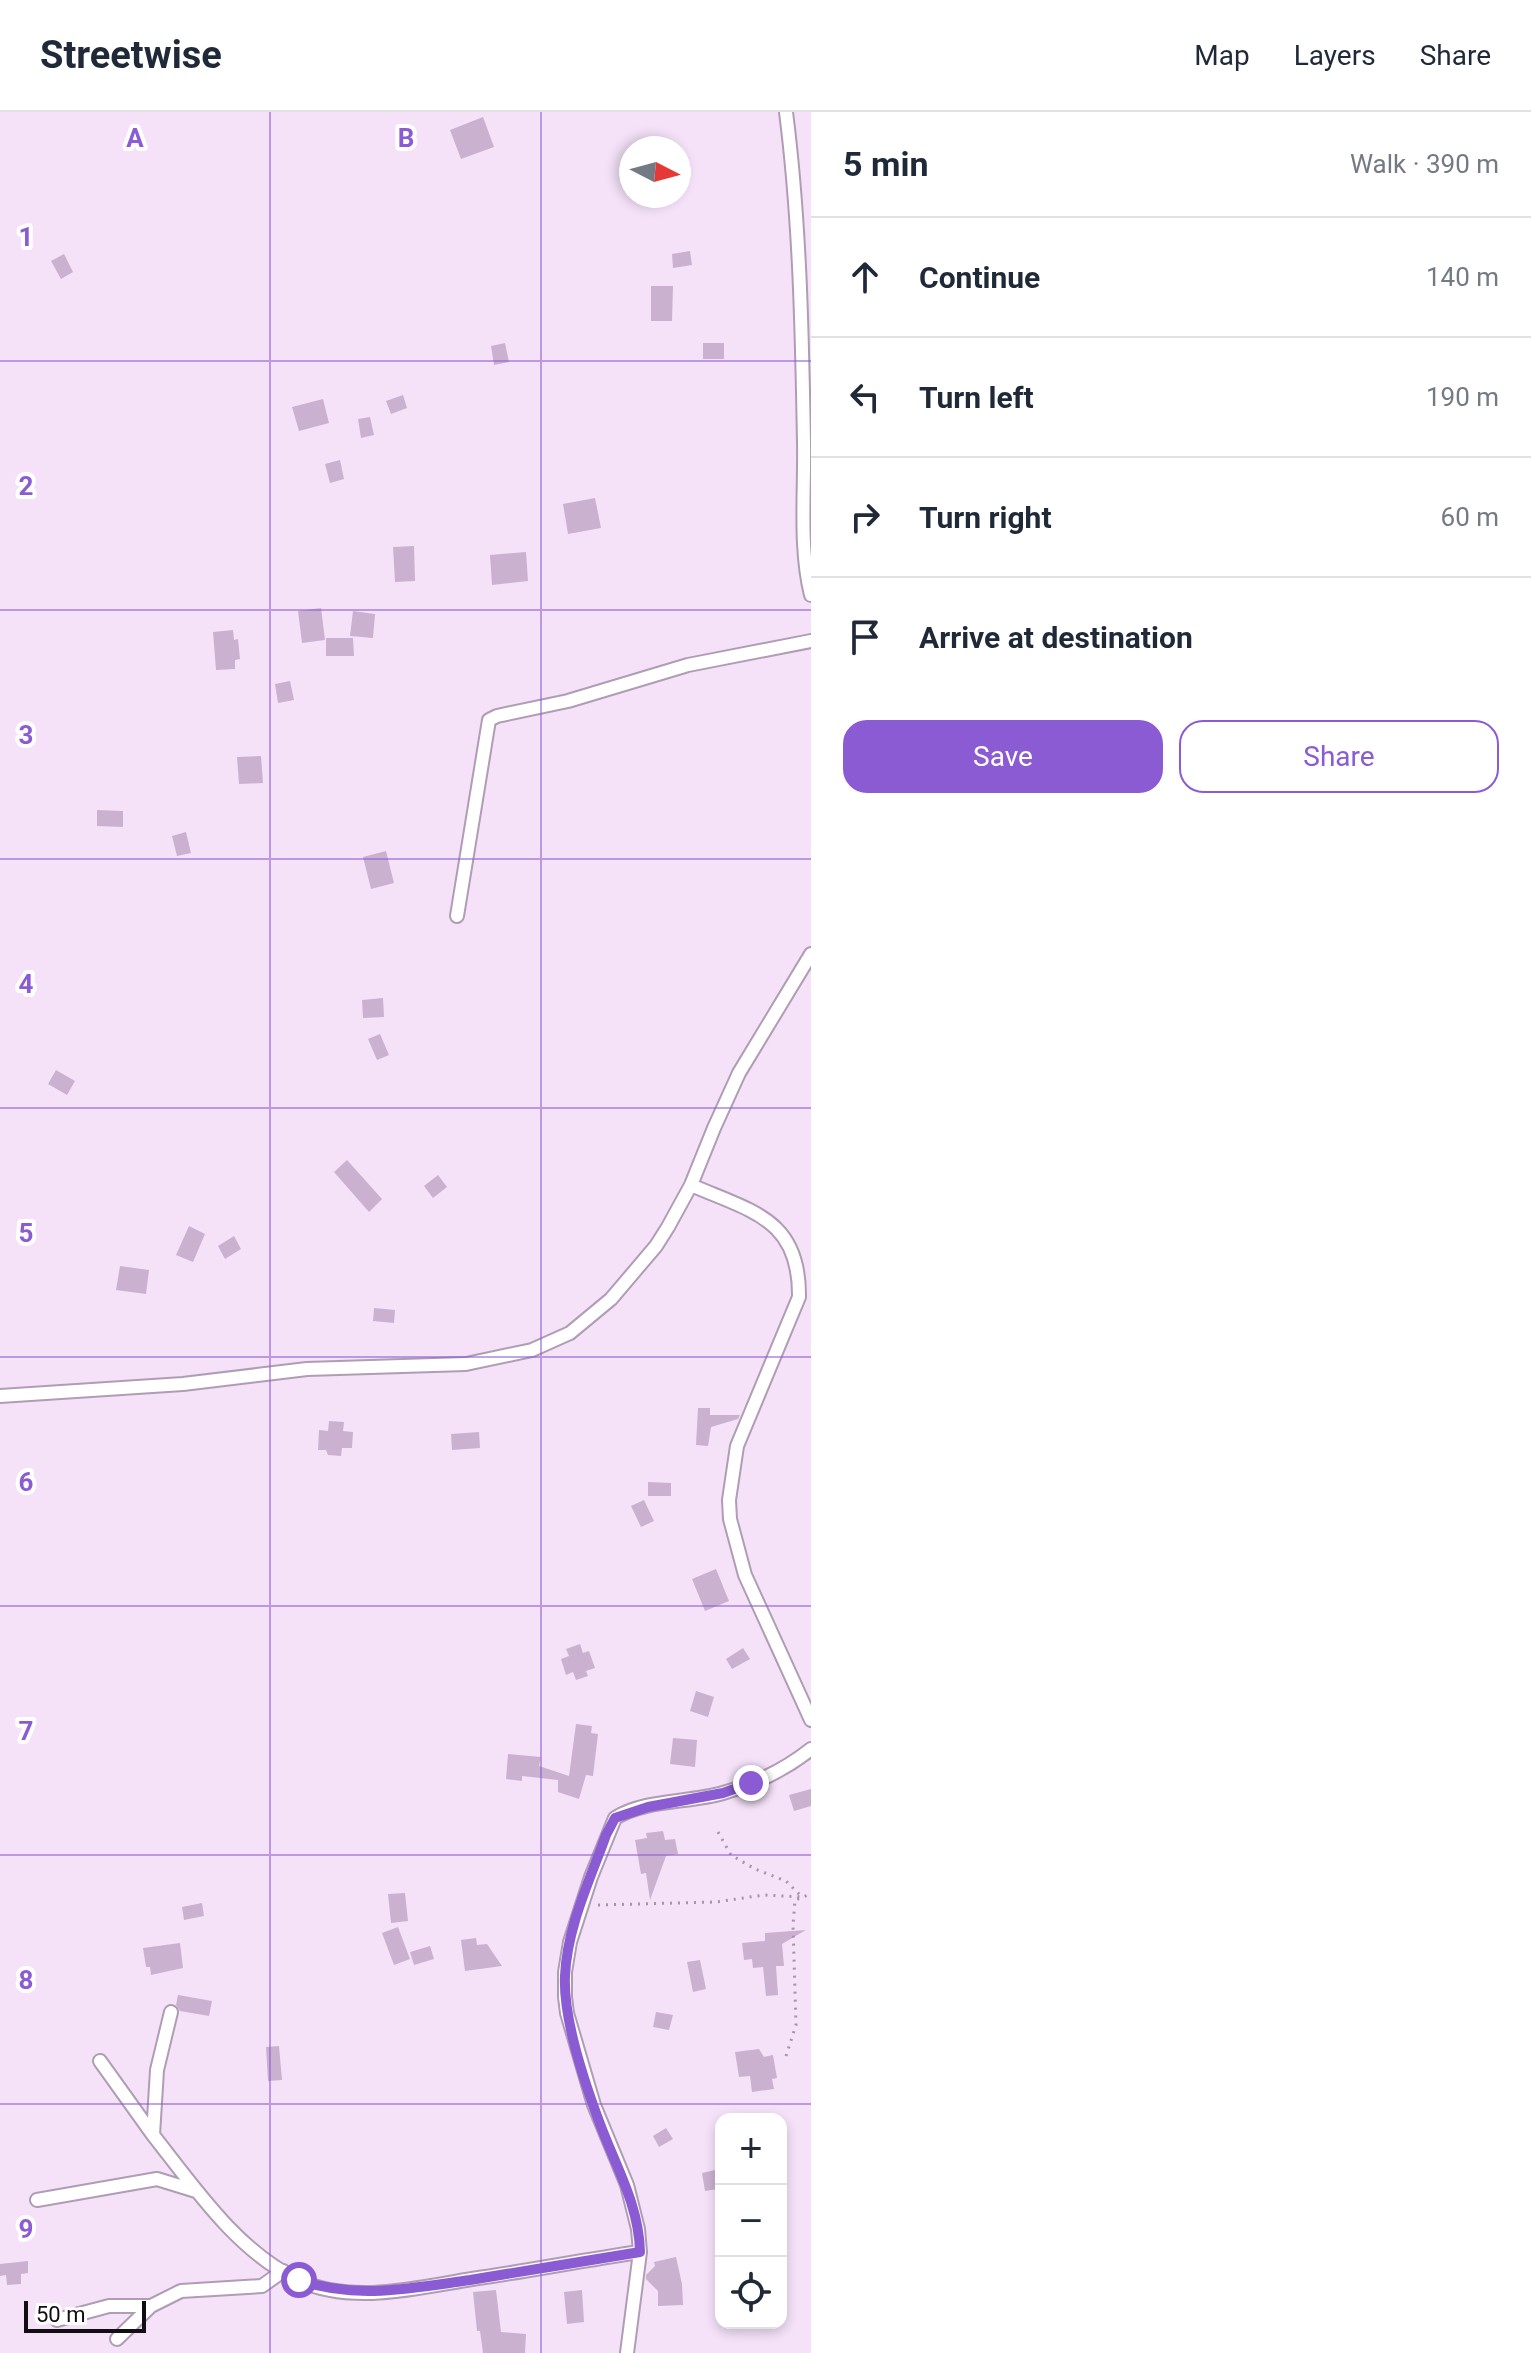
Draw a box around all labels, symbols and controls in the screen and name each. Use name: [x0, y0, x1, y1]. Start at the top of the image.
text: Streetwise: [40, 33, 222, 77]
text: Map: [1194, 39, 1250, 72]
text: Layers: [1294, 39, 1376, 72]
text: Share: [1420, 39, 1491, 72]
text: A: [126, 123, 144, 153]
text: B: [398, 123, 414, 153]
north arrow: [619, 136, 691, 208]
text: 5 min: [843, 144, 928, 184]
text: Walk · 390 m: [1350, 149, 1499, 179]
text: 1: [19, 222, 33, 252]
icon: ahead: [843, 255, 887, 299]
text: Continue: [919, 260, 1040, 295]
text: 140 m: [1426, 262, 1499, 292]
icon: left: [843, 375, 887, 419]
text: Turn left: [919, 380, 1034, 415]
text: 190 m: [1426, 382, 1499, 412]
text: 2: [19, 471, 33, 501]
icon: right: [843, 495, 887, 539]
text: Turn right: [919, 500, 1052, 535]
text: 60 m: [1441, 502, 1499, 532]
icon: arrive: [843, 615, 887, 659]
text: Arrive at destination: [919, 620, 1193, 655]
text: 3: [19, 720, 33, 750]
button: Save: [843, 720, 1163, 793]
button: Share: [1179, 720, 1499, 793]
text: 4: [19, 969, 34, 999]
text: 5: [19, 1218, 33, 1248]
text: 6: [19, 1467, 34, 1497]
text: 7: [19, 1716, 33, 1746]
route end: [733, 1765, 769, 1801]
text: 8: [19, 1965, 33, 1995]
map controls: [715, 2113, 787, 2329]
button: +: [715, 2113, 787, 2185]
button: −: [715, 2185, 787, 2257]
text: 9: [19, 2214, 33, 2244]
button: locate: [715, 2257, 787, 2329]
route start: [281, 2262, 317, 2298]
scale bar: [24, 2297, 146, 2333]
text: 50 m: [36, 2302, 85, 2327]

